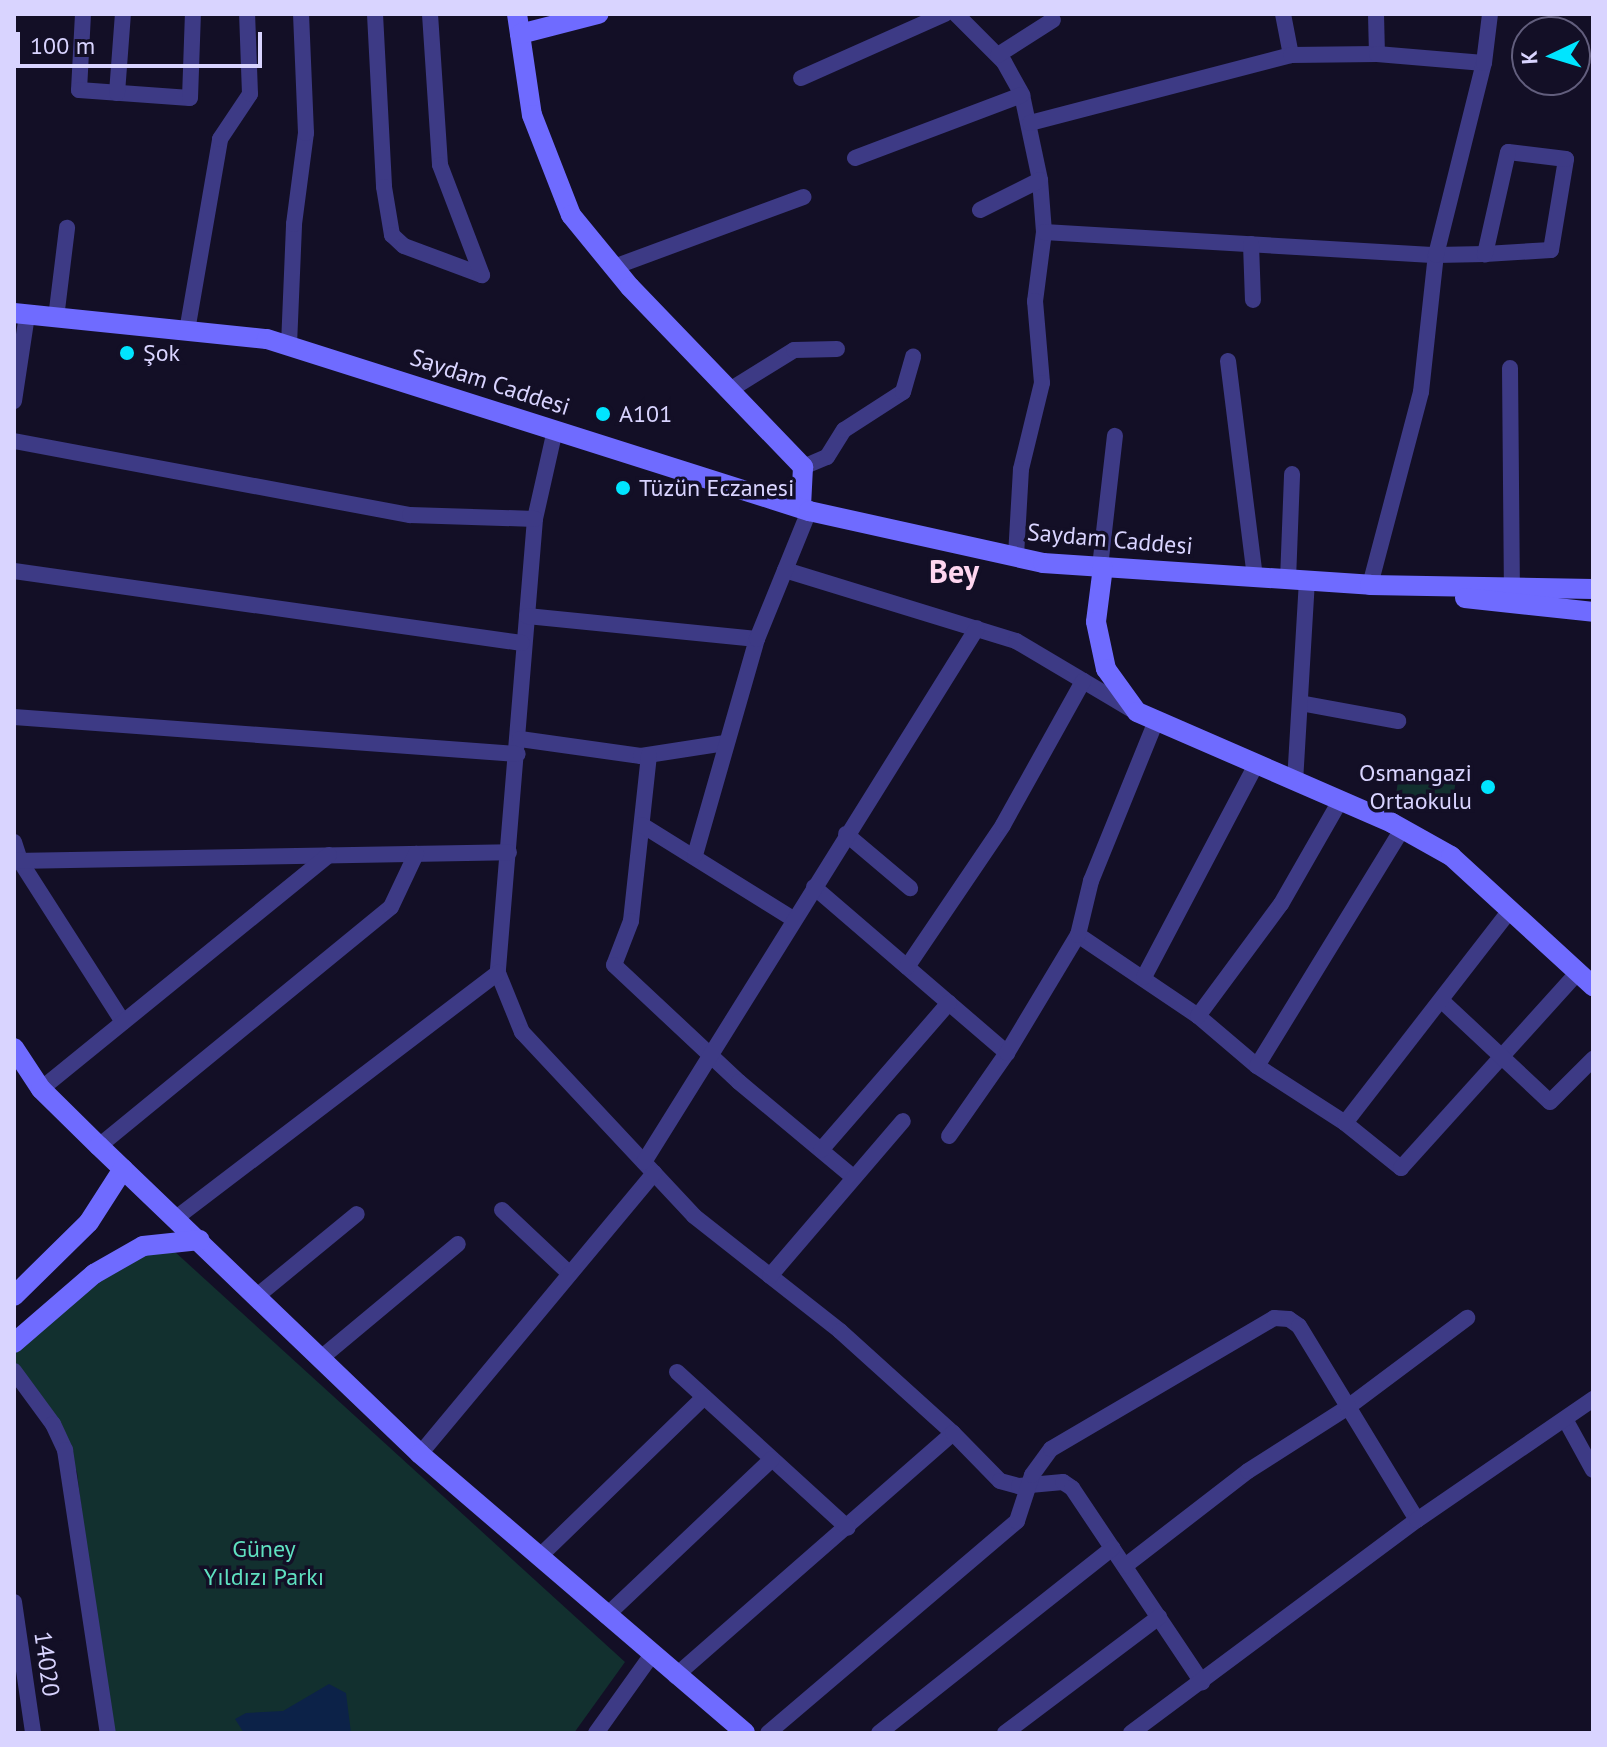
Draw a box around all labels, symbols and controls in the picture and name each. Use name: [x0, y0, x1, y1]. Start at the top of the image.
scale bar: [20, 16, 266, 66]
north arrow: [1511, 16, 1591, 96]
text: 100 m: [30, 30, 95, 61]
text: K: [1515, 50, 1543, 65]
place label: Şok: [143, 339, 180, 367]
street label: Saydam Caddesi: [406, 343, 574, 421]
marker: Şok: [118, 344, 136, 362]
place label: A101: [619, 400, 672, 428]
marker: A101: [594, 405, 612, 423]
place label: Tüzün Eczanesi: [639, 474, 794, 502]
marker: Tüzün Eczanesi: [614, 479, 632, 497]
street label: Saydam Caddesi: [1026, 517, 1194, 561]
district label: Bey: [929, 552, 979, 590]
place label: Osmangazi Ortaokulu: [1359, 759, 1472, 815]
marker: Osmangazi Ortaokulu: [1479, 778, 1497, 796]
park label: Güney Yıldızı Parkı: [204, 1535, 324, 1591]
street label: 14020: [28, 1630, 66, 1698]

